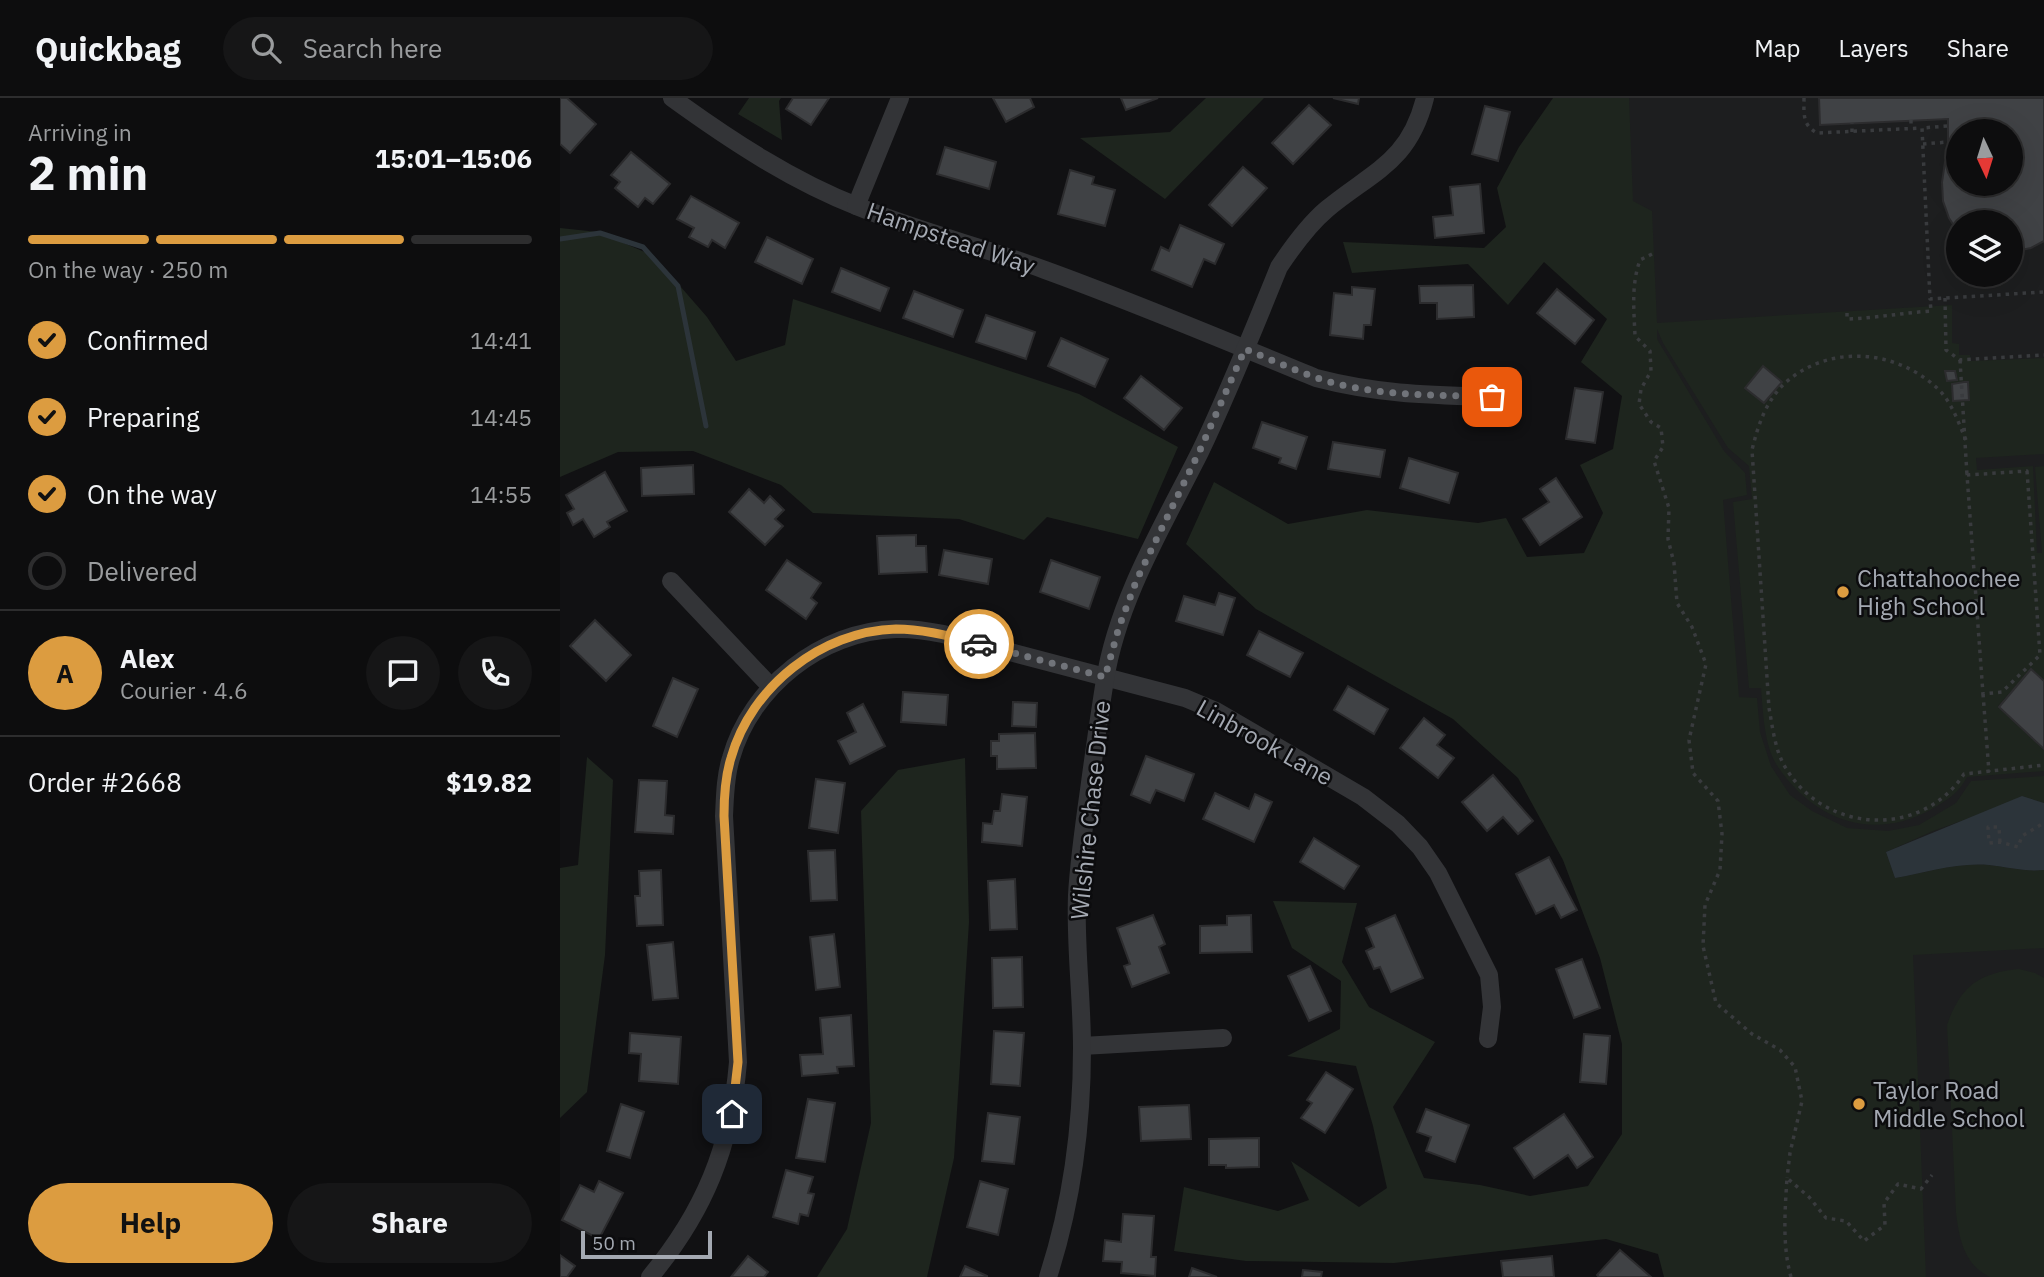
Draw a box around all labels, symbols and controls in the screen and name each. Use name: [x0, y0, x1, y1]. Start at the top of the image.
search box: [223, 17, 713, 80]
text: Quickbag: [35, 27, 181, 70]
icon: search: [247, 29, 285, 67]
text: Search here: [303, 31, 442, 65]
text: Map: [1754, 32, 1801, 64]
text: Layers: [1839, 32, 1909, 64]
text: Share: [1947, 32, 2009, 64]
text: Arriving in: [28, 117, 132, 147]
north arrow: [1946, 119, 2023, 196]
map controls: [1946, 119, 2023, 287]
text: 15:01–15:06: [375, 141, 532, 175]
text: 2 min: [28, 143, 148, 203]
street label: Hampstead Way: [863, 194, 1039, 282]
button: layers: [1946, 210, 2023, 287]
text: On the way · 250 m: [28, 254, 228, 284]
icon: check: [28, 321, 66, 359]
text: Confirmed: [87, 323, 209, 357]
text: 14:41: [470, 325, 532, 355]
pin: [1462, 367, 1522, 427]
icon: bag: [1473, 378, 1511, 416]
icon: check: [28, 398, 66, 436]
text: Preparing: [87, 400, 200, 434]
text: 14:45: [470, 402, 532, 432]
icon: check: [28, 475, 66, 513]
text: On the way: [87, 477, 217, 511]
text: 14:55: [470, 479, 532, 509]
text: Delivered: [87, 554, 198, 588]
place label: Chattahoochee High School: [1857, 562, 2020, 622]
marker: Chattahoochee High School: [1835, 584, 1851, 600]
courier: [944, 609, 1014, 679]
icon: car: [960, 625, 998, 663]
button: chat: [366, 636, 440, 710]
button: phone: [458, 636, 532, 710]
text: Alex: [120, 641, 174, 675]
text: A: [56, 656, 74, 690]
text: Courier · 4.6: [120, 675, 248, 705]
street label: Linbrook Lane: [1191, 691, 1339, 793]
street label: Wilshire Chase Drive: [1063, 699, 1117, 921]
text: Order #2668: [28, 765, 182, 799]
text: $19.82: [446, 765, 532, 799]
place label: Taylor Road Middle School: [1873, 1074, 2025, 1134]
pin: [702, 1084, 762, 1144]
icon: home: [713, 1095, 751, 1133]
marker: Taylor Road Middle School: [1851, 1096, 1867, 1112]
button: Help: [28, 1183, 273, 1263]
button: Share: [287, 1183, 532, 1263]
scale bar: [581, 1228, 712, 1260]
text: 50 m: [592, 1231, 636, 1255]

